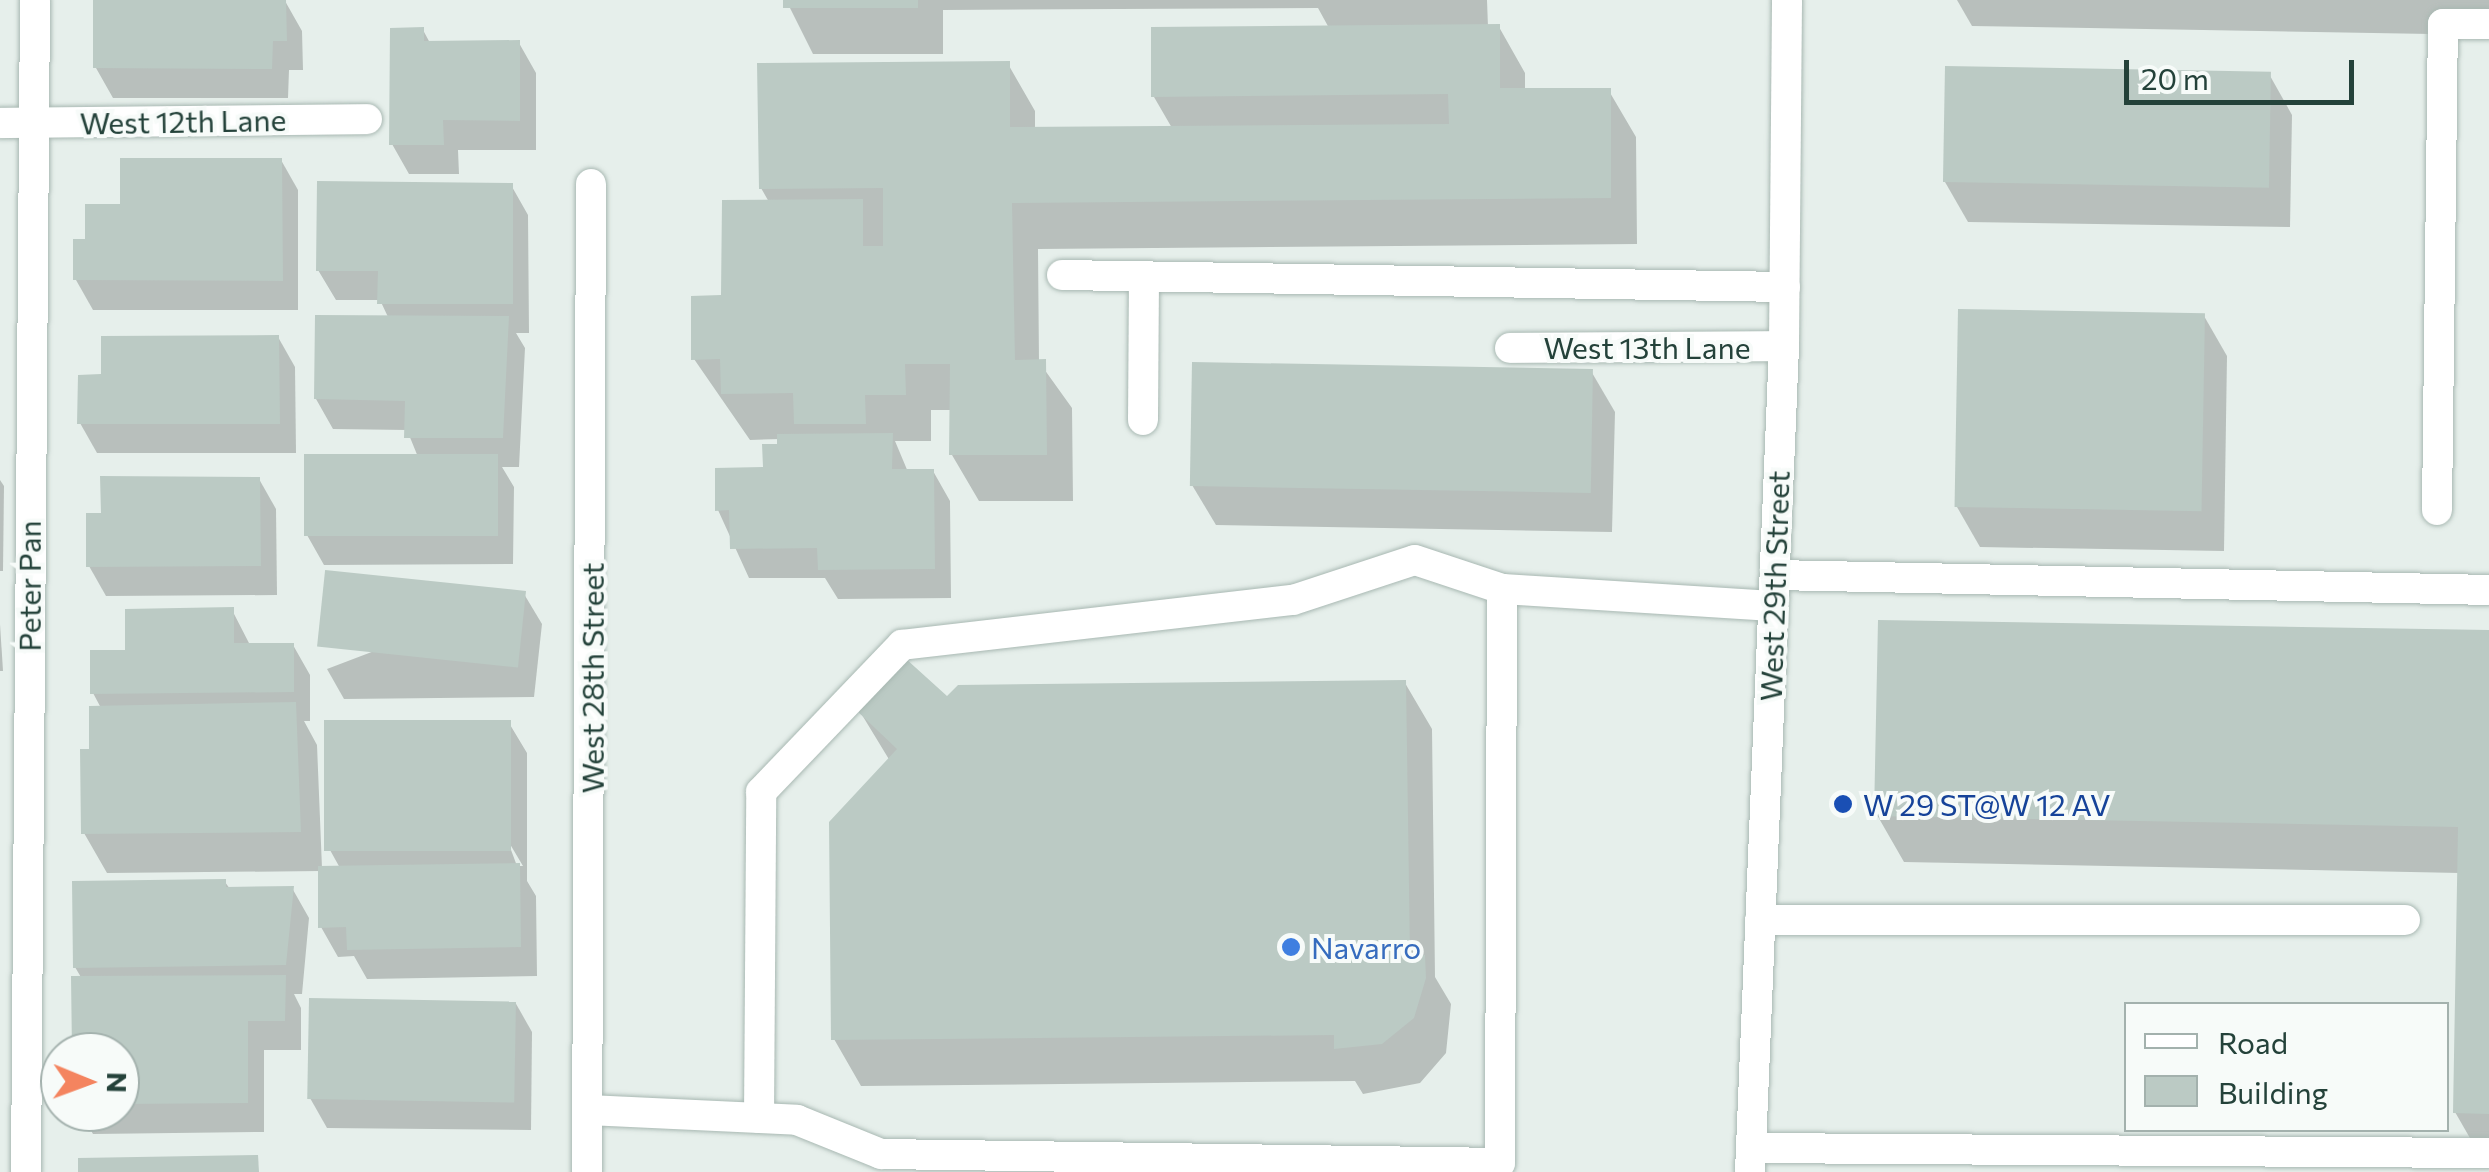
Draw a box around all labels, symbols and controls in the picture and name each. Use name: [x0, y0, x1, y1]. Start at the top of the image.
scale bar: [2129, 40, 2359, 102]
text: 20 m: [2141, 59, 2209, 96]
street label: West 12th Lane: [79, 101, 287, 141]
street label: West 13th Lane: [1544, 329, 1750, 365]
street label: West 29th Street: [1752, 470, 1796, 702]
street label: Peter Pan: [11, 520, 47, 652]
street label: West 28th Street: [574, 563, 610, 793]
place label: W 29 ST@W 12 AV: [1863, 786, 2110, 822]
marker: W 29 ST@W 12 AV: [1832, 793, 1854, 815]
place label: Navarro: [1311, 929, 1421, 965]
marker: Navarro: [1280, 936, 1302, 958]
legend: [2124, 1002, 2449, 1132]
text: Road: [2218, 1023, 2288, 1060]
north arrow: [40, 1032, 140, 1132]
text: N: [101, 1072, 135, 1093]
text: Building: [2218, 1073, 2328, 1110]

